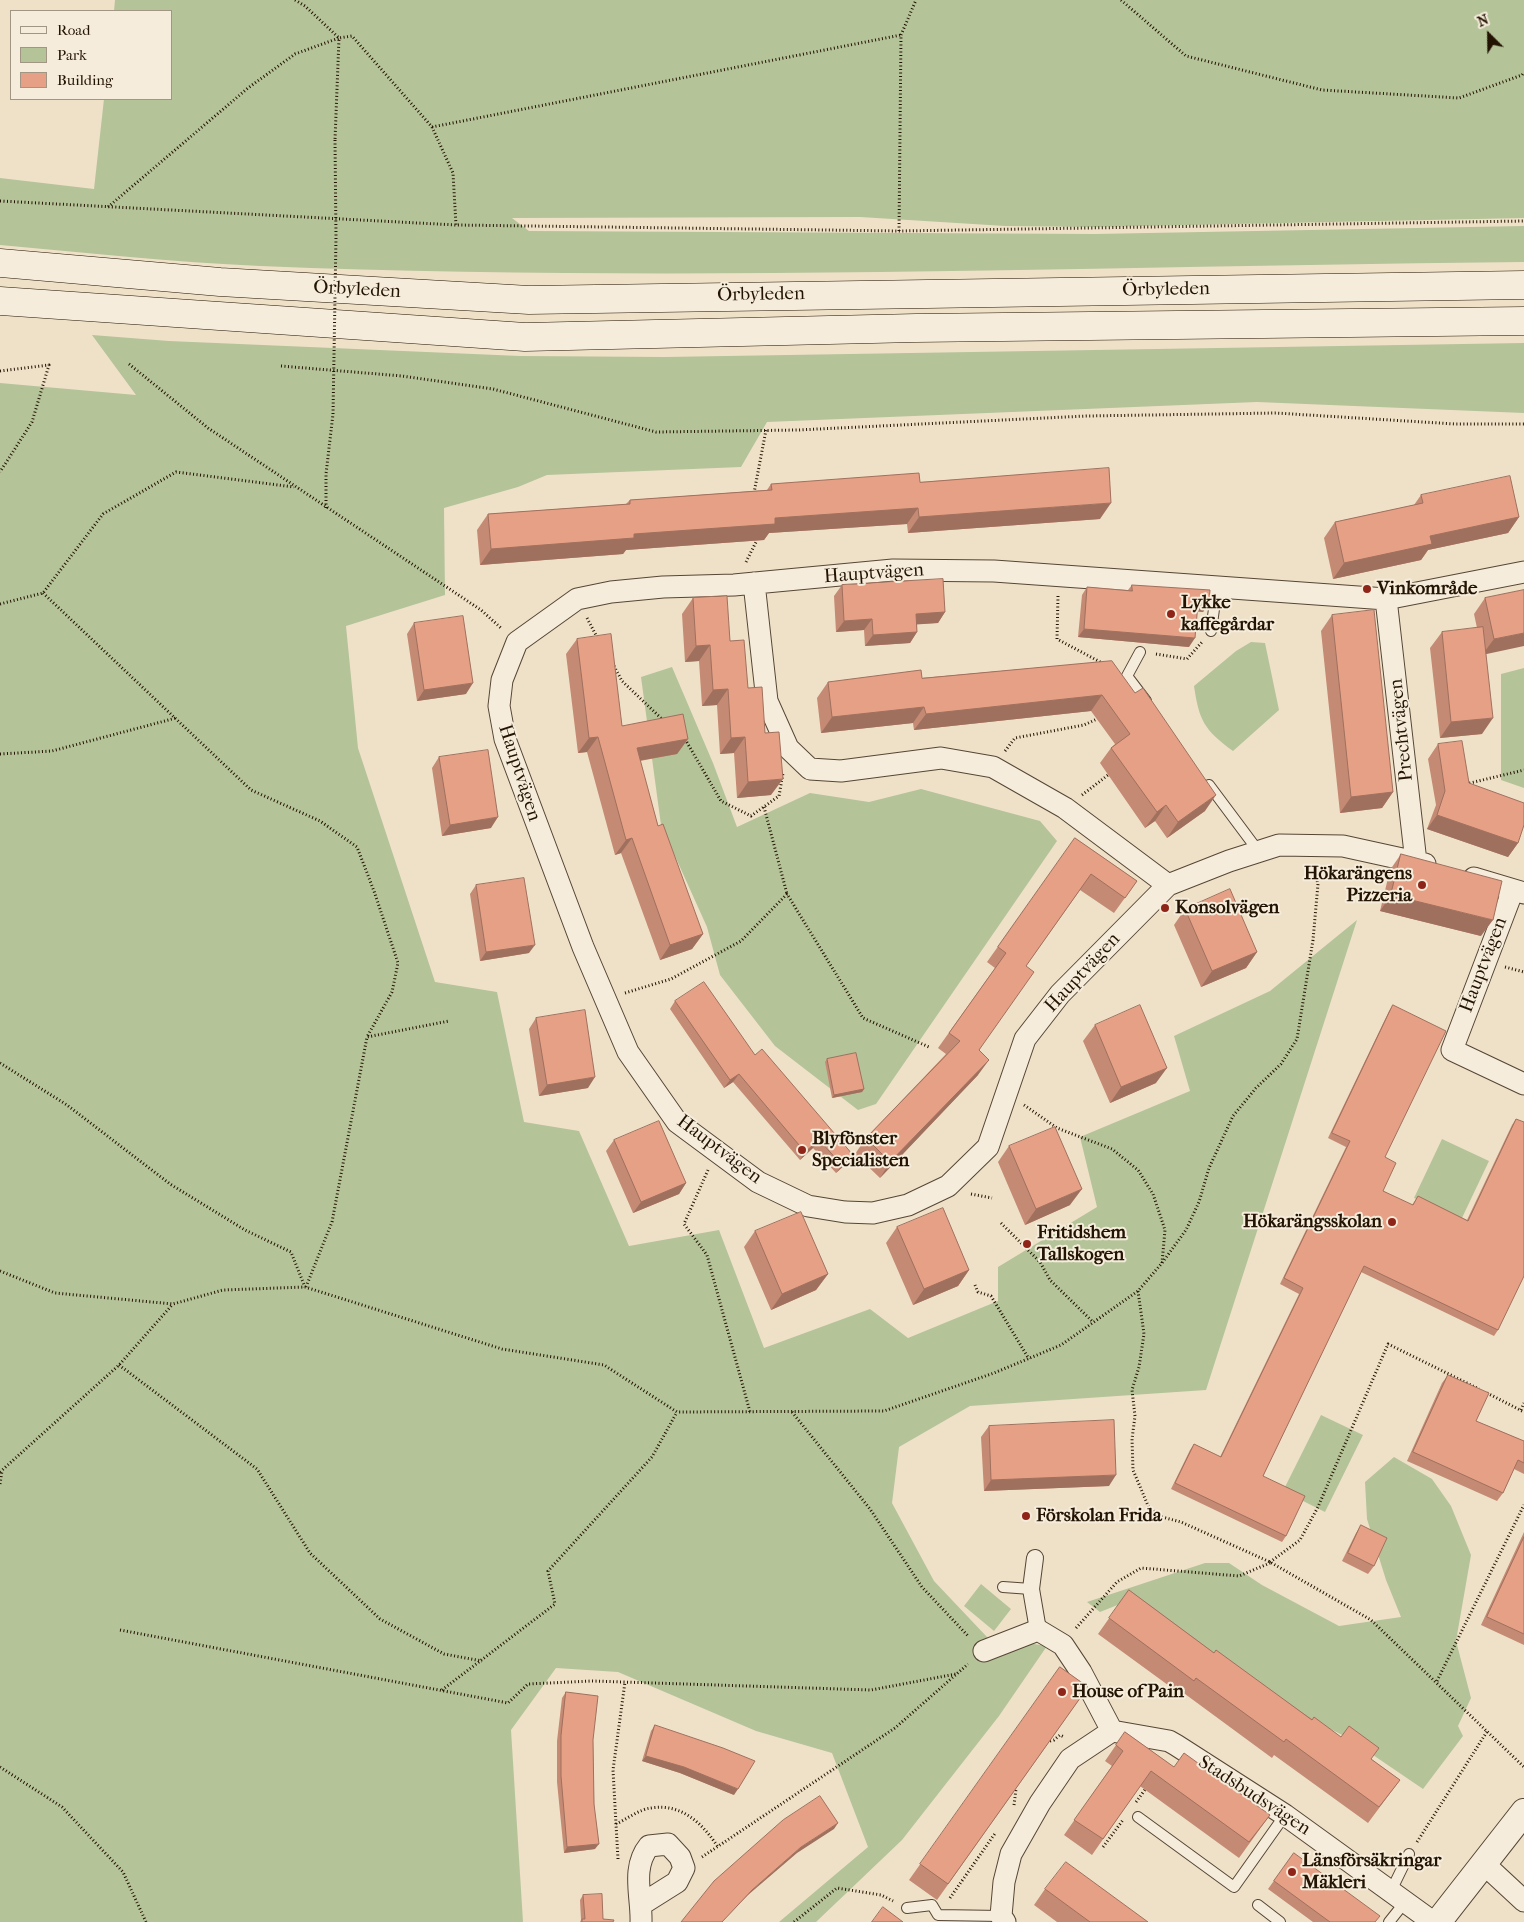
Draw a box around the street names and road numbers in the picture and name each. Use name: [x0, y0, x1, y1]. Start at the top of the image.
street label: Örbyleden: [313, 276, 401, 304]
street label: Örbyleden: [1122, 278, 1210, 302]
street label: Örbyleden: [717, 283, 805, 307]
street label: Hauptvägen: [823, 559, 925, 589]
street label: Prechtvägen: [1385, 678, 1419, 782]
street label: Hauptvägen: [493, 722, 545, 824]
street label: Hauptvägen: [1455, 914, 1513, 1016]
street label: Hauptvägen: [1040, 929, 1126, 1017]
street label: Hauptvägen: [672, 1111, 766, 1189]
street label: Stadsbudsvägen: [1194, 1751, 1314, 1841]

